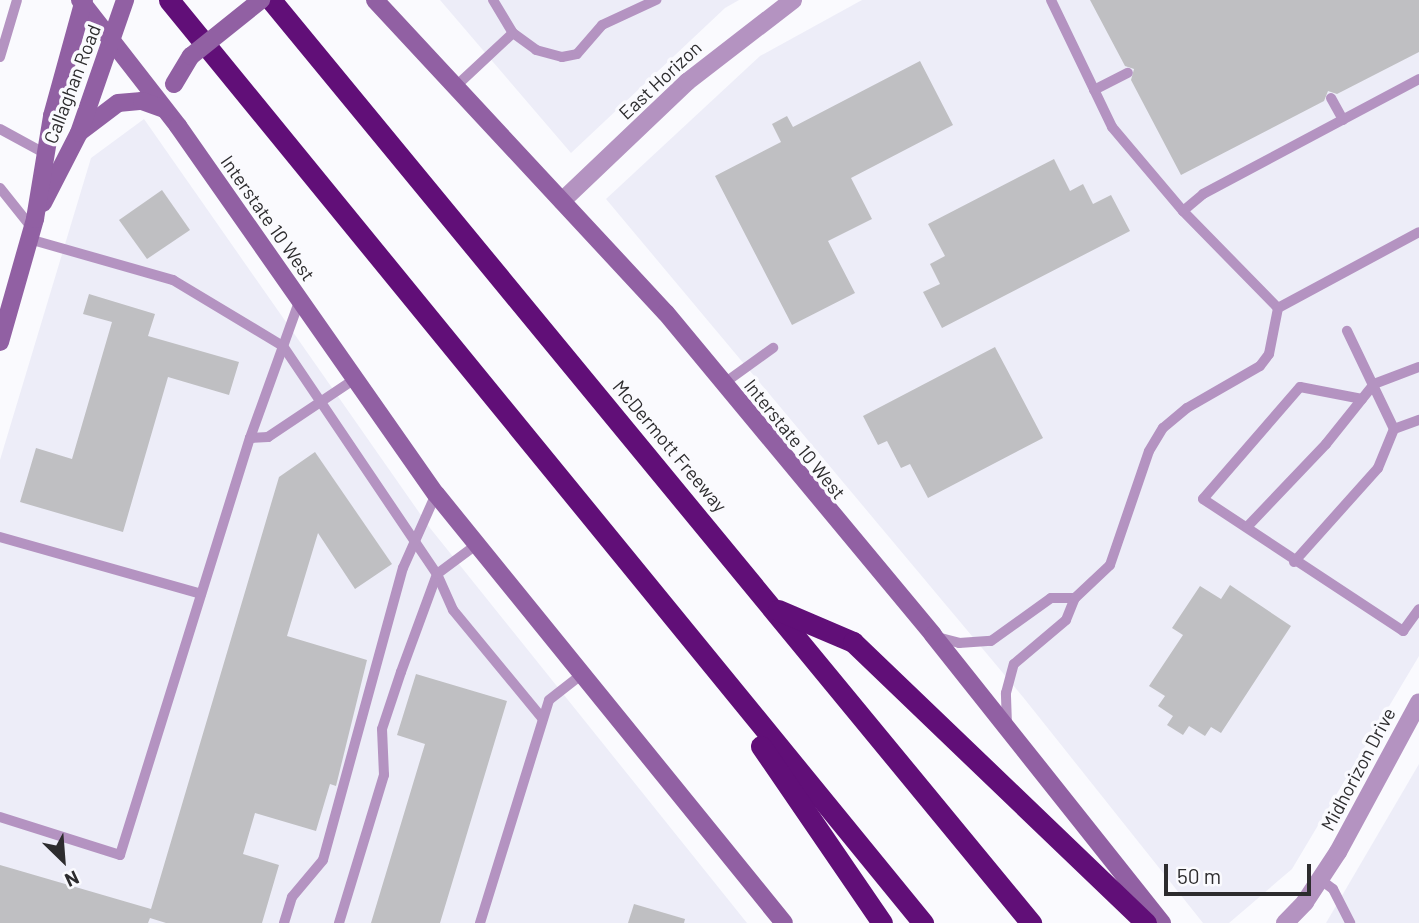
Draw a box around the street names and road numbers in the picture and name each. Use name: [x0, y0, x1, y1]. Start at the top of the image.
street label: Callaghan Road: [39, 21, 105, 147]
street label: East Horizon: [614, 36, 706, 124]
street label: Interstate 10 West: [216, 151, 320, 285]
street label: Interstate 10 West: [740, 374, 850, 504]
street label: McDermott Freeway: [608, 375, 732, 517]
street label: Midhorizon Drive: [1316, 704, 1400, 834]

